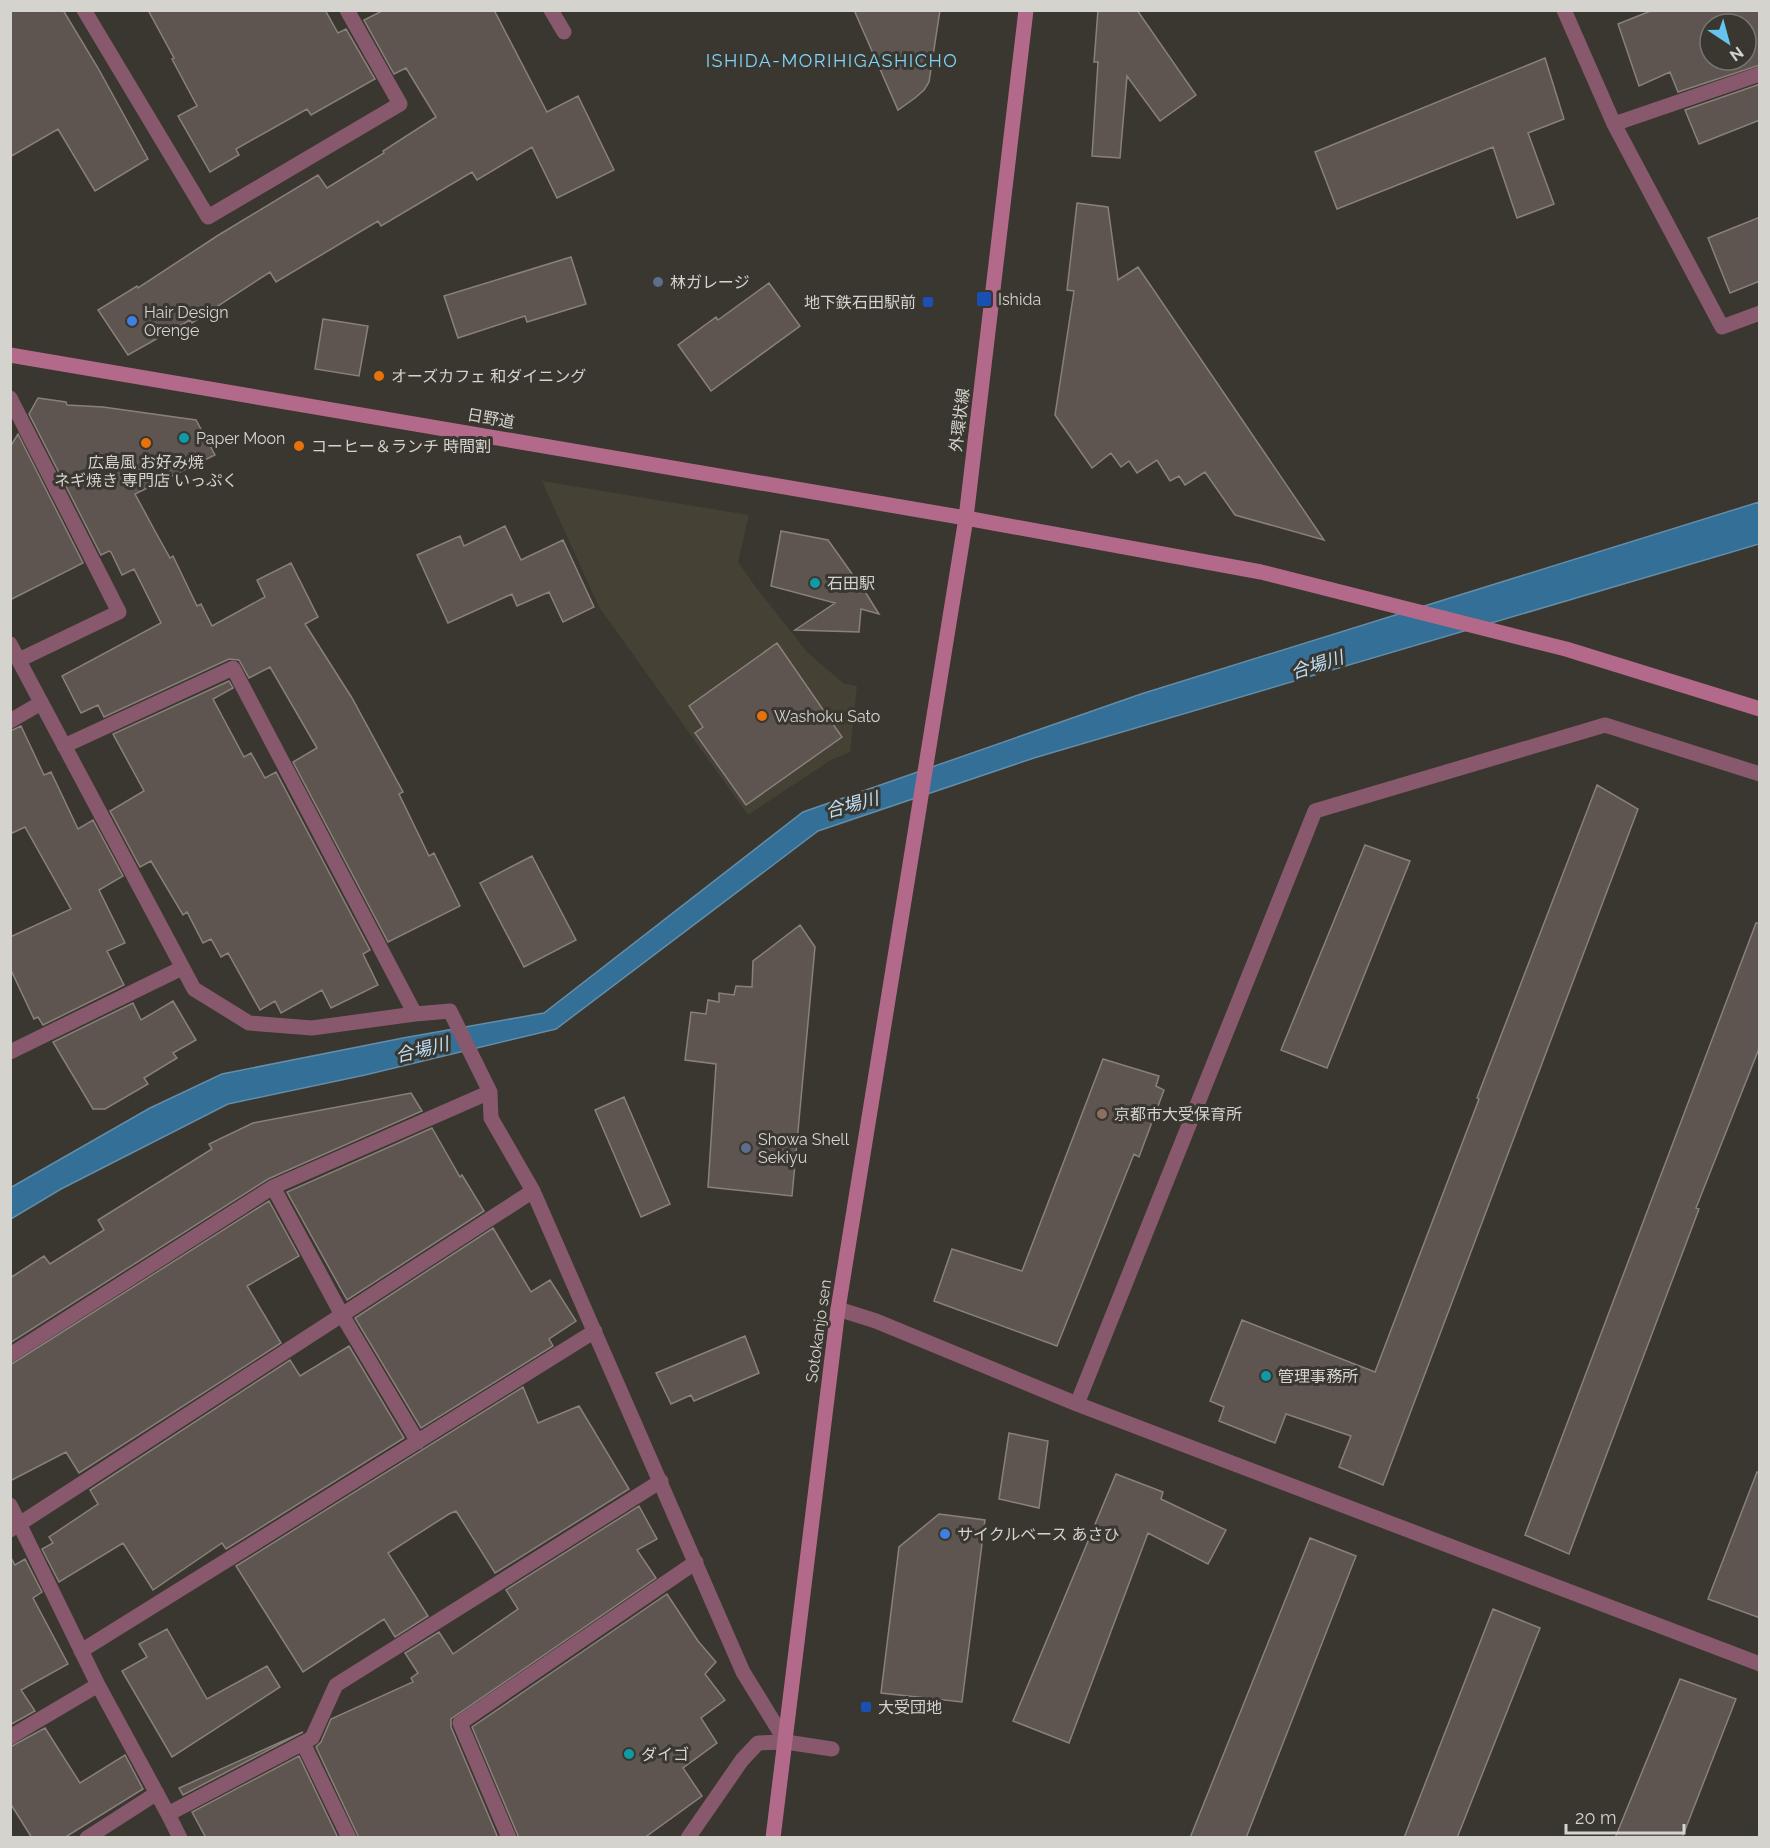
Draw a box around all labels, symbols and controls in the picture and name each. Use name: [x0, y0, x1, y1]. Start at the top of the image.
north arrow: [1698, 12, 1758, 72]
text: N: [1726, 42, 1747, 65]
district label: ISHIDA-MORIHIGASHICHO: [706, 50, 958, 71]
place label: 林ガレージ: [670, 273, 750, 292]
marker: 林ガレージ: [651, 275, 665, 289]
marker: Ishida: [975, 290, 993, 308]
place label: Ishida: [998, 290, 1041, 309]
place label: 地下鉄石田駅前: [804, 293, 916, 312]
marker: 地下鉄石田駅前: [921, 295, 935, 309]
place label: Hair Design Orenge: [144, 303, 229, 340]
marker: Hair Design Orenge: [125, 314, 139, 328]
place label: オーズカフェ 和ダイニング: [391, 367, 586, 386]
marker: オーズカフェ 和ダイニング: [372, 369, 386, 383]
street label: 外環状線: [946, 387, 973, 453]
street label: 日野道: [466, 405, 516, 432]
place label: Paper Moon: [196, 429, 285, 448]
marker: Paper Moon: [177, 431, 191, 445]
marker: 広島風 お好み焼 ネギ焼き 専門店 いっぷく: [139, 436, 153, 450]
place label: コーヒー＆ランチ 時間割: [311, 437, 491, 456]
marker: コーヒー＆ランチ 時間割: [292, 439, 306, 453]
place label: 広島風 お好み焼 ネギ焼き 専門店 いっぷく: [54, 453, 238, 490]
place label: 石田駅: [827, 574, 875, 593]
marker: 石田駅: [808, 576, 822, 590]
water label: 合場川: [1288, 646, 1348, 683]
place label: Washoku Sato: [774, 707, 880, 726]
marker: Washoku Sato: [755, 709, 769, 723]
water label: 合場川: [823, 787, 883, 822]
water label: 合場川: [393, 1032, 453, 1066]
place label: 京都市大受保育所: [1114, 1105, 1242, 1124]
marker: 京都市大受保育所: [1095, 1107, 1109, 1121]
place label: Showa Shell Sekiyu: [758, 1130, 850, 1167]
marker: Showa Shell Sekiyu: [739, 1141, 753, 1155]
street label: Sotokanjo sen: [802, 1278, 835, 1384]
place label: 管理事務所: [1278, 1367, 1358, 1386]
marker: 管理事務所: [1259, 1369, 1273, 1383]
place label: サイクルベース あさひ: [957, 1525, 1119, 1544]
marker: サイクルベース あさひ: [938, 1527, 952, 1541]
place label: 大受団地: [878, 1698, 942, 1717]
marker: 大受団地: [859, 1700, 873, 1714]
place label: ダイゴ: [641, 1745, 689, 1764]
marker: ダイゴ: [622, 1747, 636, 1761]
scale bar: [1566, 1797, 1684, 1835]
text: 20 m: [1575, 1807, 1617, 1828]

